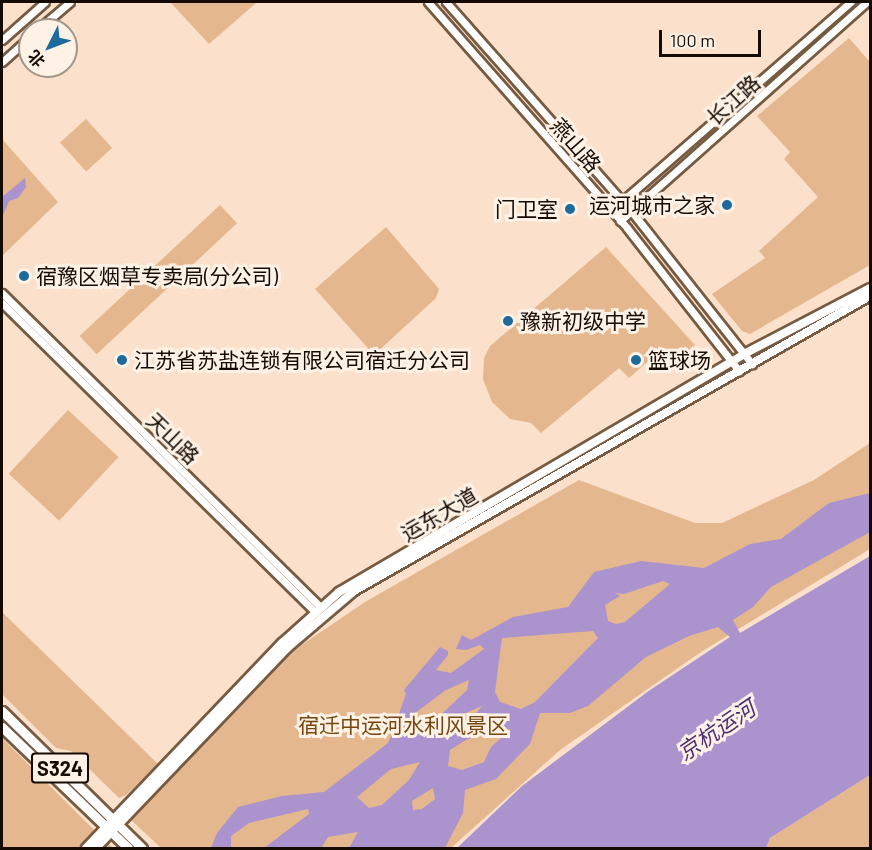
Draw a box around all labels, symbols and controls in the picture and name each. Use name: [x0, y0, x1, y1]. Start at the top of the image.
north arrow: [18, 18, 78, 78]
scale bar: [662, 18, 764, 56]
text: 100 m: [670, 29, 715, 51]
text: 北: [23, 47, 48, 71]
street label: 长江路: [701, 70, 765, 130]
street label: 燕山路: [546, 113, 606, 177]
place label: 运河城市之家: [589, 192, 715, 218]
place label: 门卫室: [495, 196, 558, 222]
marker: 运河城市之家: [720, 198, 734, 212]
marker: 门卫室: [563, 202, 577, 216]
place label: 宿豫区烟草专卖局(分公司): [36, 263, 278, 289]
marker: 宿豫区烟草专卖局(分公司): [17, 269, 31, 283]
place label: 豫新初级中学: [520, 308, 646, 334]
marker: 豫新初级中学: [501, 314, 515, 328]
place label: 江苏省苏盐连锁有限公司宿迁分公司: [134, 347, 470, 373]
place label: 篮球场: [648, 347, 711, 373]
marker: 江苏省苏盐连锁有限公司宿迁分公司: [115, 353, 129, 367]
marker: 篮球场: [629, 353, 643, 367]
street label: 天山路: [142, 407, 204, 469]
street label: 运东大道: [396, 482, 482, 546]
water label: 京杭运河: [672, 694, 760, 766]
park label: 宿迁中运河水利风景区: [298, 712, 508, 738]
road number: S324: [30, 751, 90, 785]

